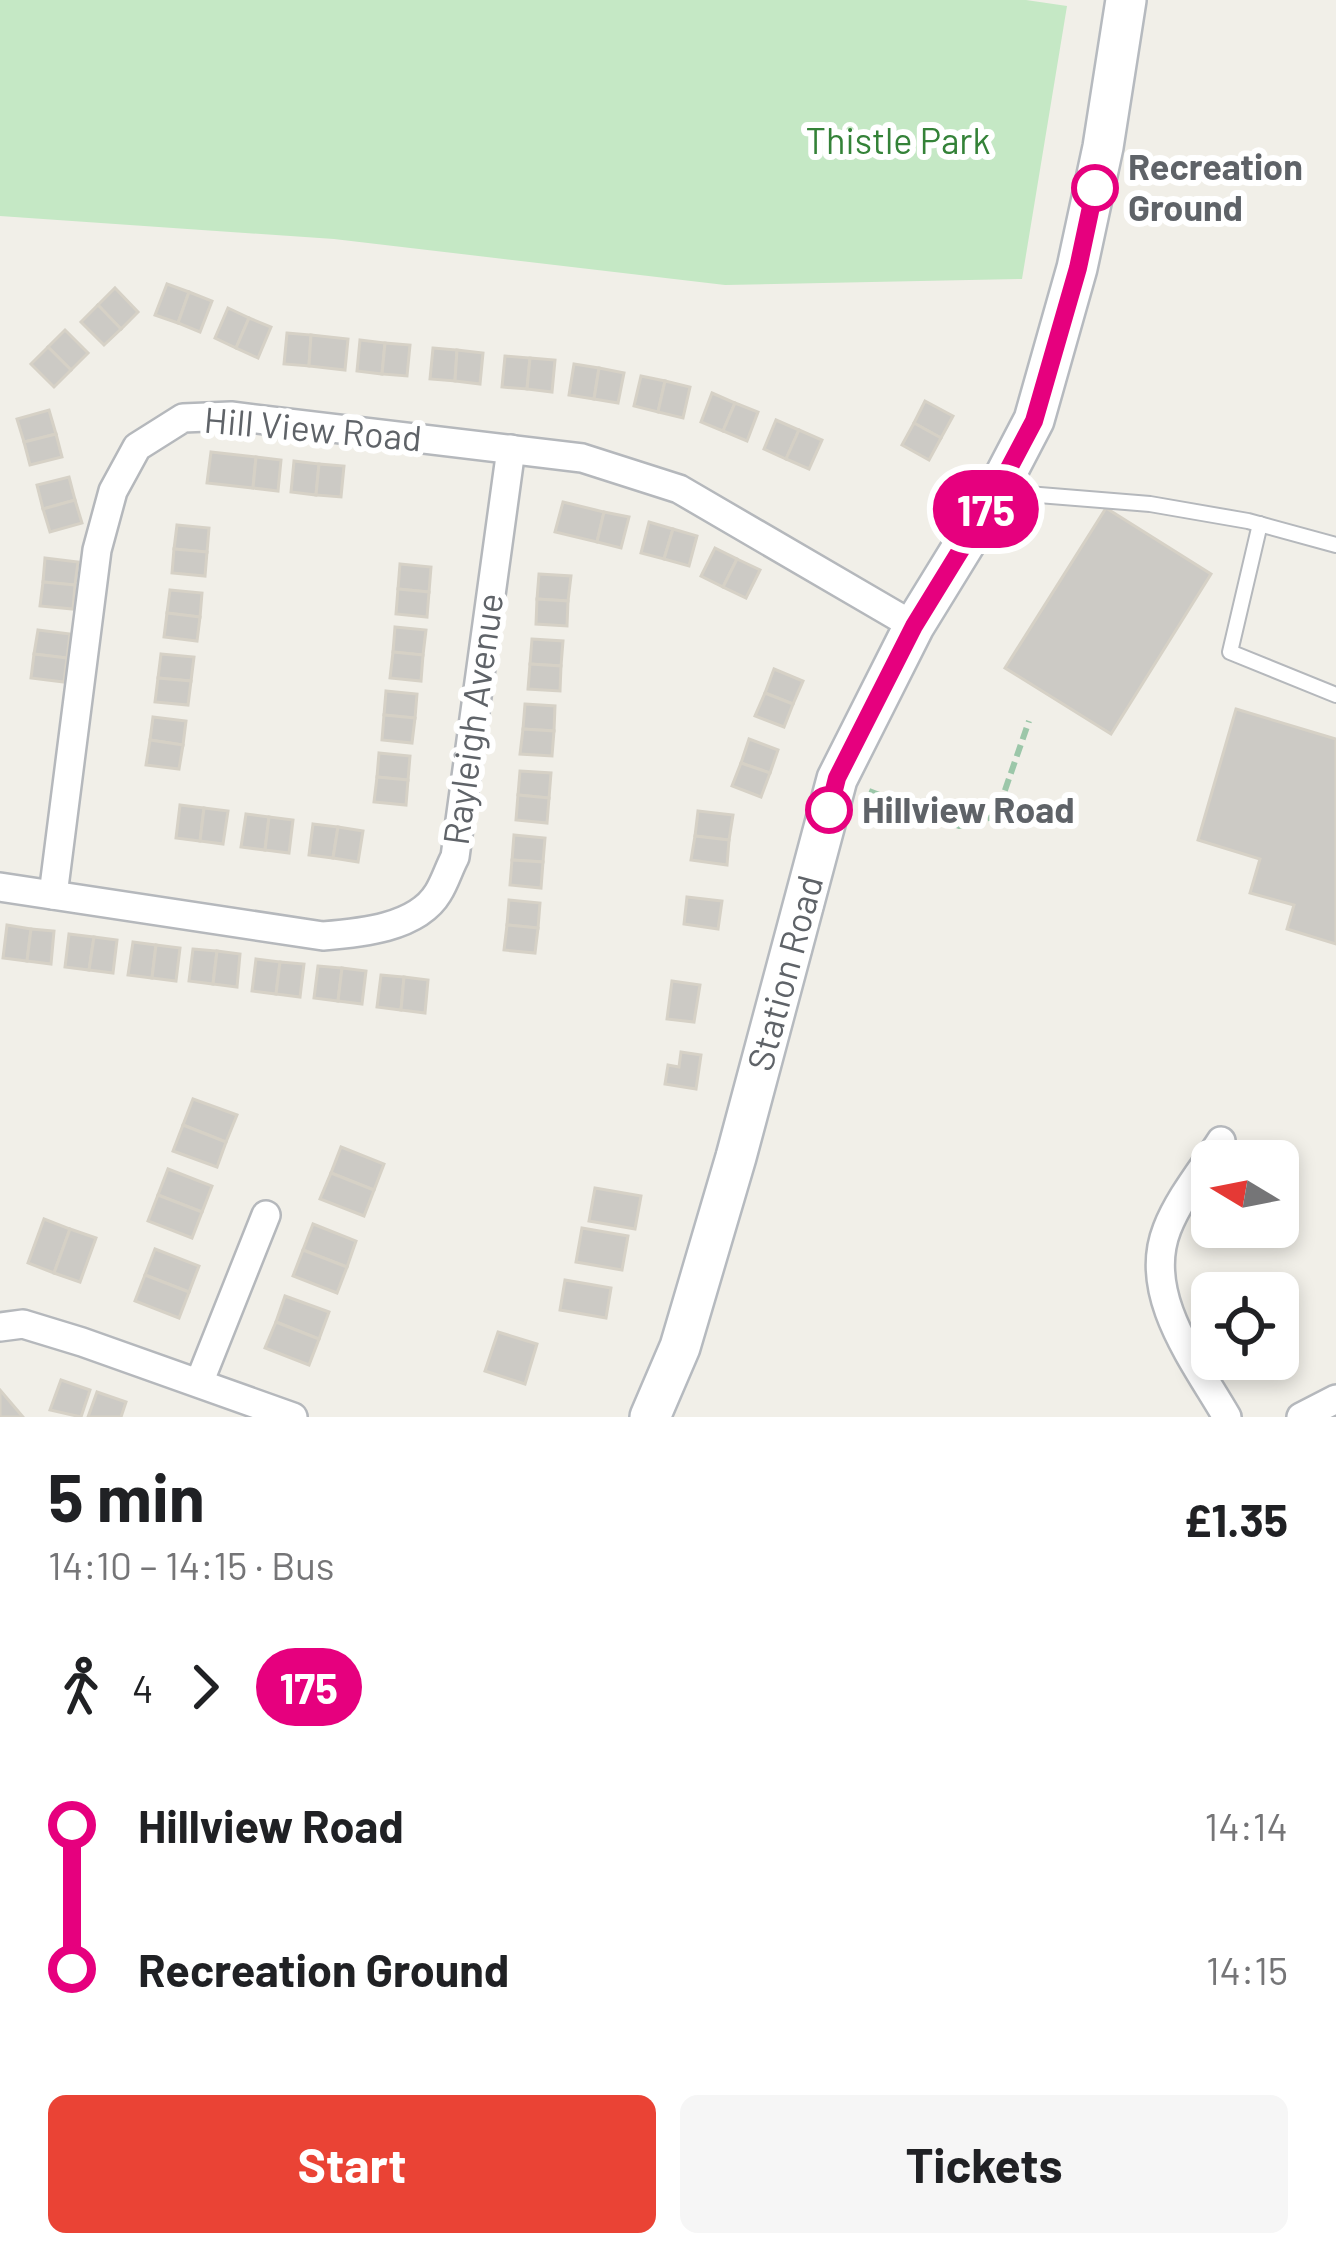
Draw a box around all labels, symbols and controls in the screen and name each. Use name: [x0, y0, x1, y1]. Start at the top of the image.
park label: Thistle Park: [806, 118, 990, 161]
place label: Recreation Ground: [1128, 144, 1303, 228]
marker: Recreation Ground: [1073, 166, 1117, 210]
street label: Hill View Road: [203, 397, 424, 458]
line badge: 175: [917, 470, 1055, 548]
text: 175: [957, 484, 1015, 534]
street label: Rayleigh Avenue: [433, 590, 510, 847]
place label: Hillview Road: [862, 787, 1075, 830]
marker: Hillview Road: [807, 788, 851, 832]
street label: Station Road: [737, 870, 830, 1075]
north arrow: [1191, 1140, 1299, 1248]
map controls: [1191, 1140, 1299, 1380]
button: locate: [1191, 1272, 1299, 1380]
text: 5 min: [48, 1456, 205, 1535]
text: £1.35: [1184, 1492, 1288, 1546]
text: 14:10 – 14:15 · Bus: [48, 1541, 335, 1588]
icon: walk: [48, 1654, 114, 1720]
icon: forward: [172, 1654, 238, 1720]
text: 175: [280, 1662, 338, 1712]
text: 4: [132, 1664, 154, 1711]
text: Hillview Road: [138, 1798, 404, 1852]
text: 14:14: [1205, 1802, 1288, 1849]
text: Recreation Ground: [138, 1942, 509, 1996]
text: 14:15: [1206, 1946, 1288, 1993]
button: Start: [48, 2095, 656, 2233]
button: Tickets: [680, 2095, 1288, 2233]

